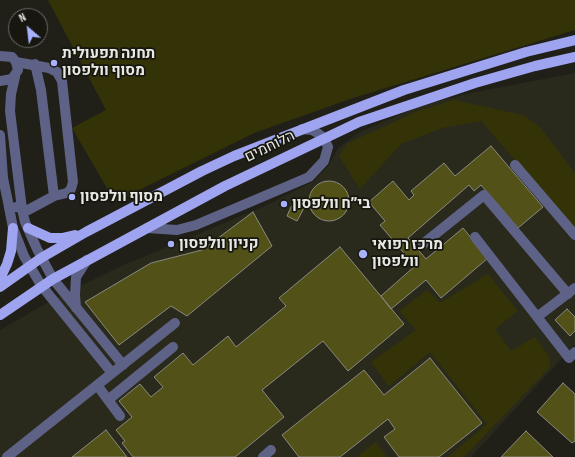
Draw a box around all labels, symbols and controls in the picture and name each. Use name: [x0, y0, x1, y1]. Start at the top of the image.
north arrow: [8, 8, 48, 48]
text: N: [17, 11, 28, 25]
place label: תחנה תפעולית מסוף וולפסון: [62, 45, 155, 80]
marker: תחנה תפעולית מסוף וולפסון: [49, 58, 59, 68]
street label: הלוחמים: [242, 127, 298, 167]
place label: מסוף וולפסון: [80, 188, 163, 206]
marker: מסוף וולפסון: [67, 192, 77, 202]
place label: בי״ח וולפסון: [292, 195, 370, 213]
marker: בי״ח וולפסון: [279, 199, 289, 209]
place label: קניון וולפסון: [179, 235, 258, 253]
place label: מרכז רפואי וולפסון: [372, 236, 443, 271]
marker: קניון וולפסון: [166, 239, 176, 249]
marker: מרכז רפואי וולפסון: [357, 248, 369, 260]

